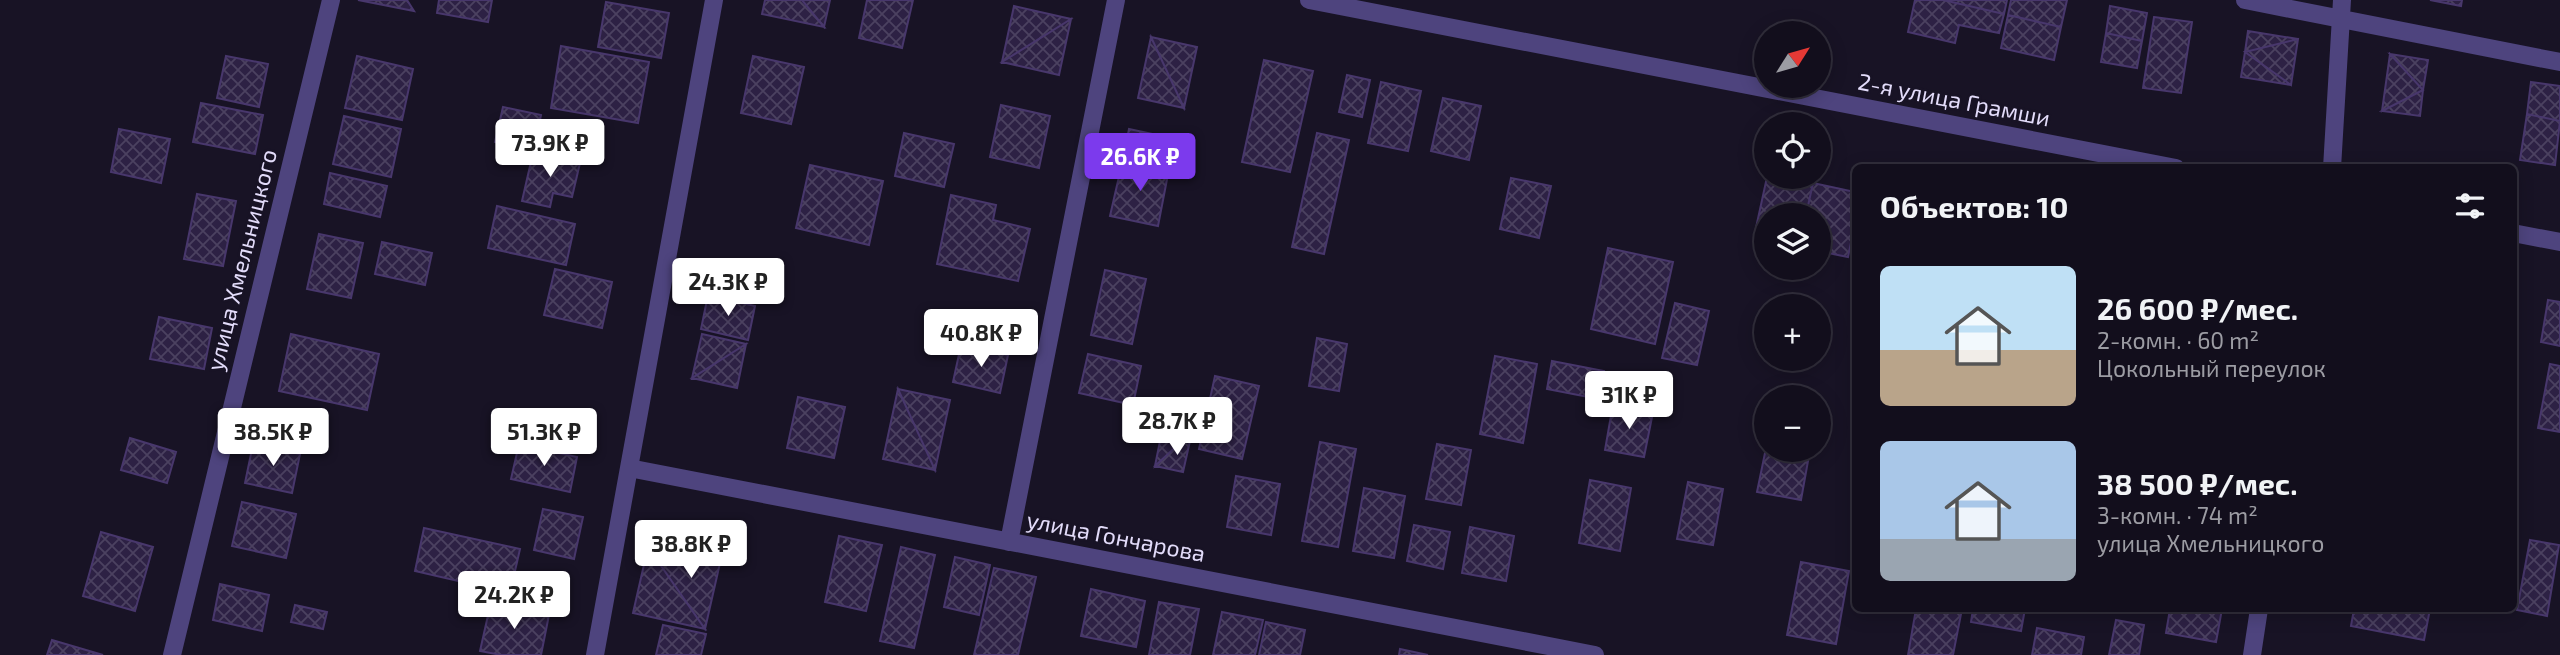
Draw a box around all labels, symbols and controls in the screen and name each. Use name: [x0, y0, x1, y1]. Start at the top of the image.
north arrow: [1754, 21, 1830, 98]
map controls: [1754, 21, 1831, 462]
street label: 2-я улица Грамши: [1856, 67, 2053, 132]
button: locate: [1754, 112, 1831, 189]
pin: 73.9K ₽: [485, 120, 615, 179]
text: 73.9K ₽: [511, 128, 589, 156]
pin: 26.6K ₽: [1075, 134, 1205, 193]
text: 26.6K ₽: [1100, 142, 1180, 170]
street label: улица Хмельницкого: [200, 146, 283, 374]
icon: filters: [2451, 187, 2489, 225]
text: Объектов: 10: [1880, 188, 2068, 224]
button: layers: [1754, 203, 1831, 280]
pin: 24.3K ₽: [663, 258, 793, 318]
text: 24.3K ₽: [688, 267, 768, 295]
text: 26 600 ₽/мес.: [2097, 290, 2298, 326]
button: +: [1754, 294, 1831, 371]
icon: home: [1936, 294, 2020, 378]
pin: 40.8K ₽: [916, 310, 1046, 369]
text: 40.8K ₽: [940, 318, 1022, 346]
text: 2-комн. · 60 m²: [2097, 326, 2259, 354]
text: Цокольный переулок: [2097, 354, 2326, 382]
pin: 31K ₽: [1580, 372, 1678, 431]
text: 31K ₽: [1601, 380, 1657, 408]
button: −: [1754, 385, 1831, 462]
pin: 28.7K ₽: [1112, 398, 1242, 457]
text: 28.7K ₽: [1138, 406, 1216, 434]
pin: 38.5K ₽: [208, 408, 338, 468]
pin: 51.3K ₽: [479, 408, 609, 468]
text: 38.5K ₽: [234, 417, 312, 445]
text: 51.3K ₽: [507, 417, 581, 445]
text: 38 500 ₽/мес.: [2097, 465, 2297, 501]
icon: home: [1936, 469, 2020, 553]
text: 3-комн. · 74 m²: [2097, 501, 2258, 529]
street label: улица Гончарова: [1024, 505, 1208, 568]
pin: 38.8K ₽: [626, 520, 756, 580]
text: 38.8K ₽: [651, 529, 731, 557]
text: улица Хмельницкого: [2097, 529, 2324, 557]
pin: 24.2K ₽: [449, 572, 579, 631]
text: 24.2K ₽: [474, 580, 554, 608]

